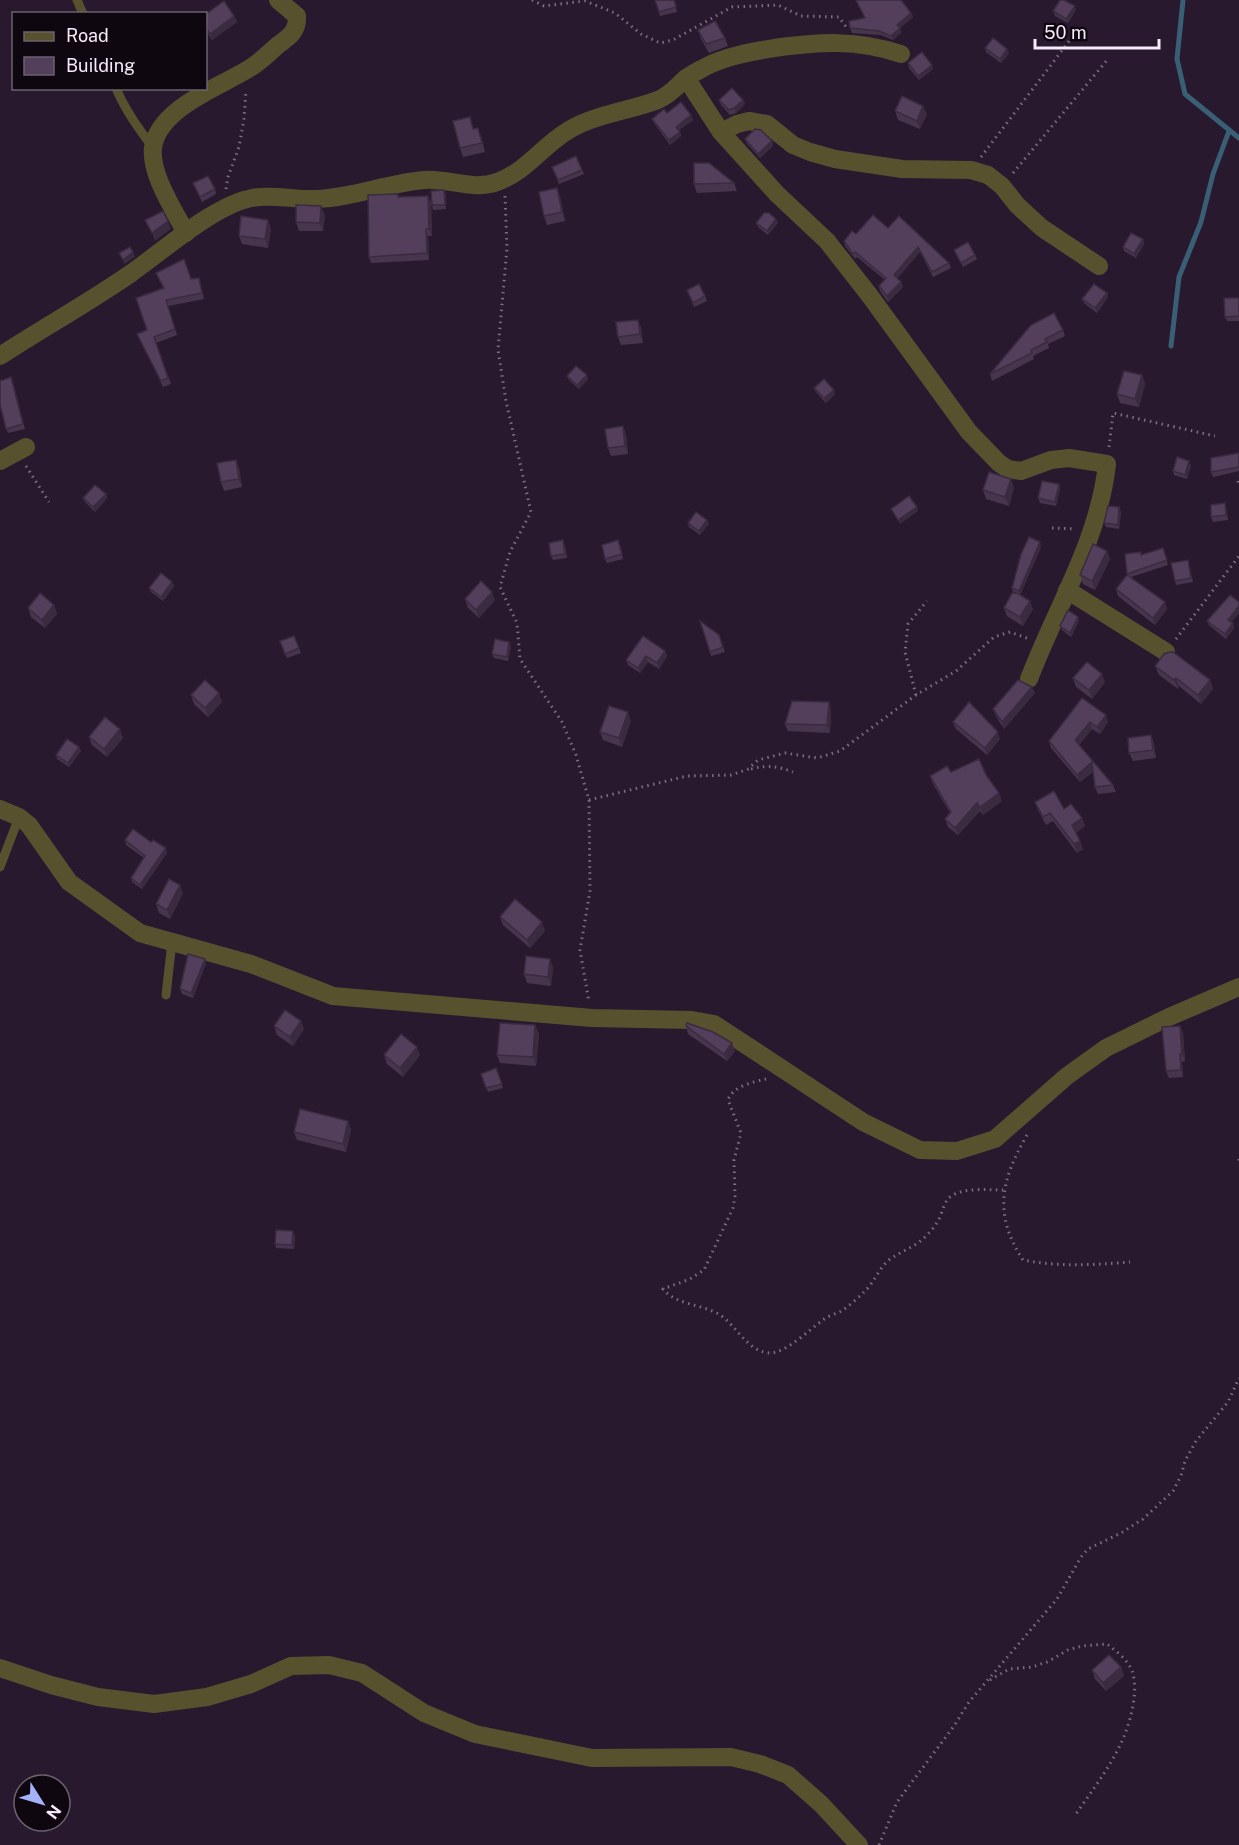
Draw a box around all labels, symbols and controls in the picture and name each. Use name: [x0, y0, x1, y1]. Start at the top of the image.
legend: [12, 12, 207, 90]
scale bar: [1035, 12, 1160, 50]
text: 50 m: [1044, 22, 1087, 43]
text: Road: [66, 25, 109, 46]
text: Building: [66, 55, 135, 76]
north arrow: [12, 1773, 72, 1833]
text: N: [42, 1801, 65, 1822]

